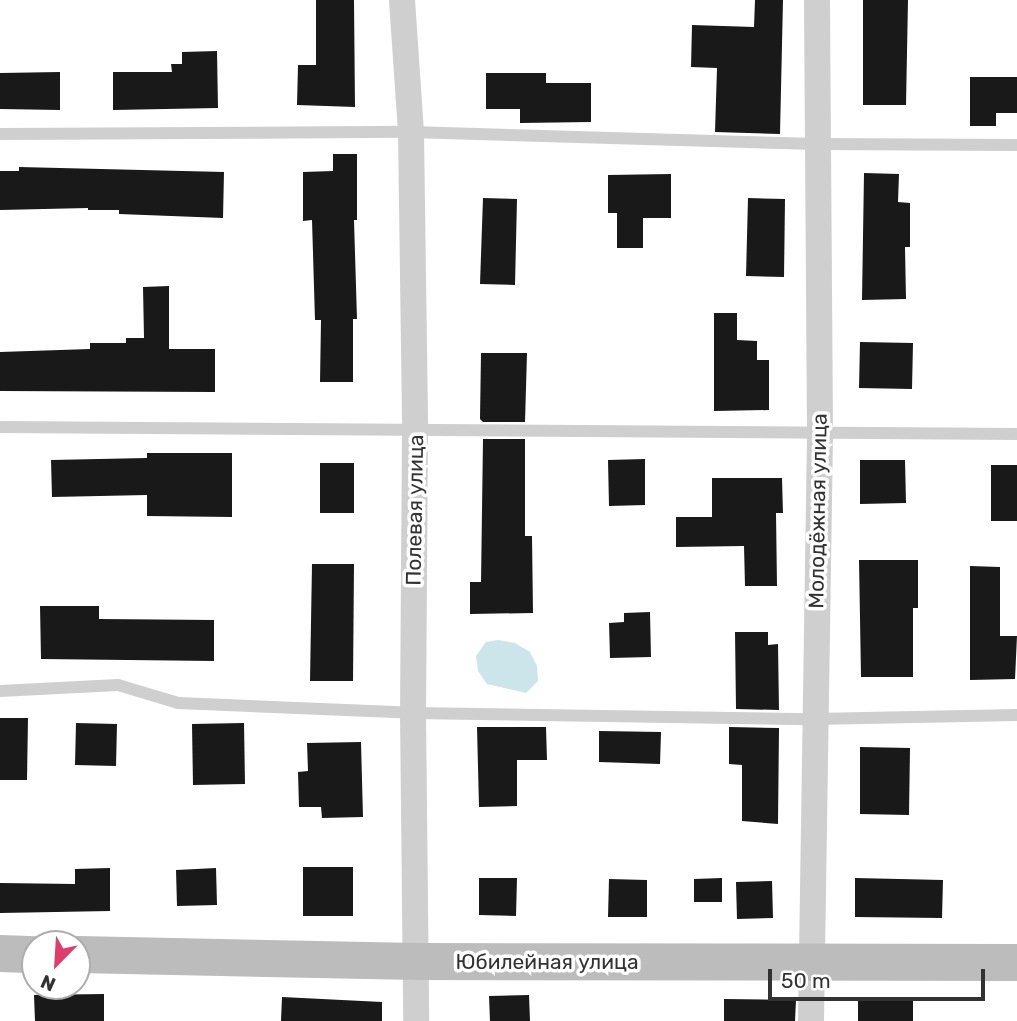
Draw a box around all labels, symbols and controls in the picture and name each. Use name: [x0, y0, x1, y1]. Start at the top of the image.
street label: Молодёжная улица: [804, 413, 832, 609]
street label: Полевая улица: [401, 434, 429, 586]
north arrow: [21, 930, 91, 1000]
street label: Юбилейная улица: [455, 949, 639, 975]
scale bar: [772, 954, 989, 998]
text: 50 m: [781, 968, 831, 993]
text: N: [37, 970, 59, 996]

